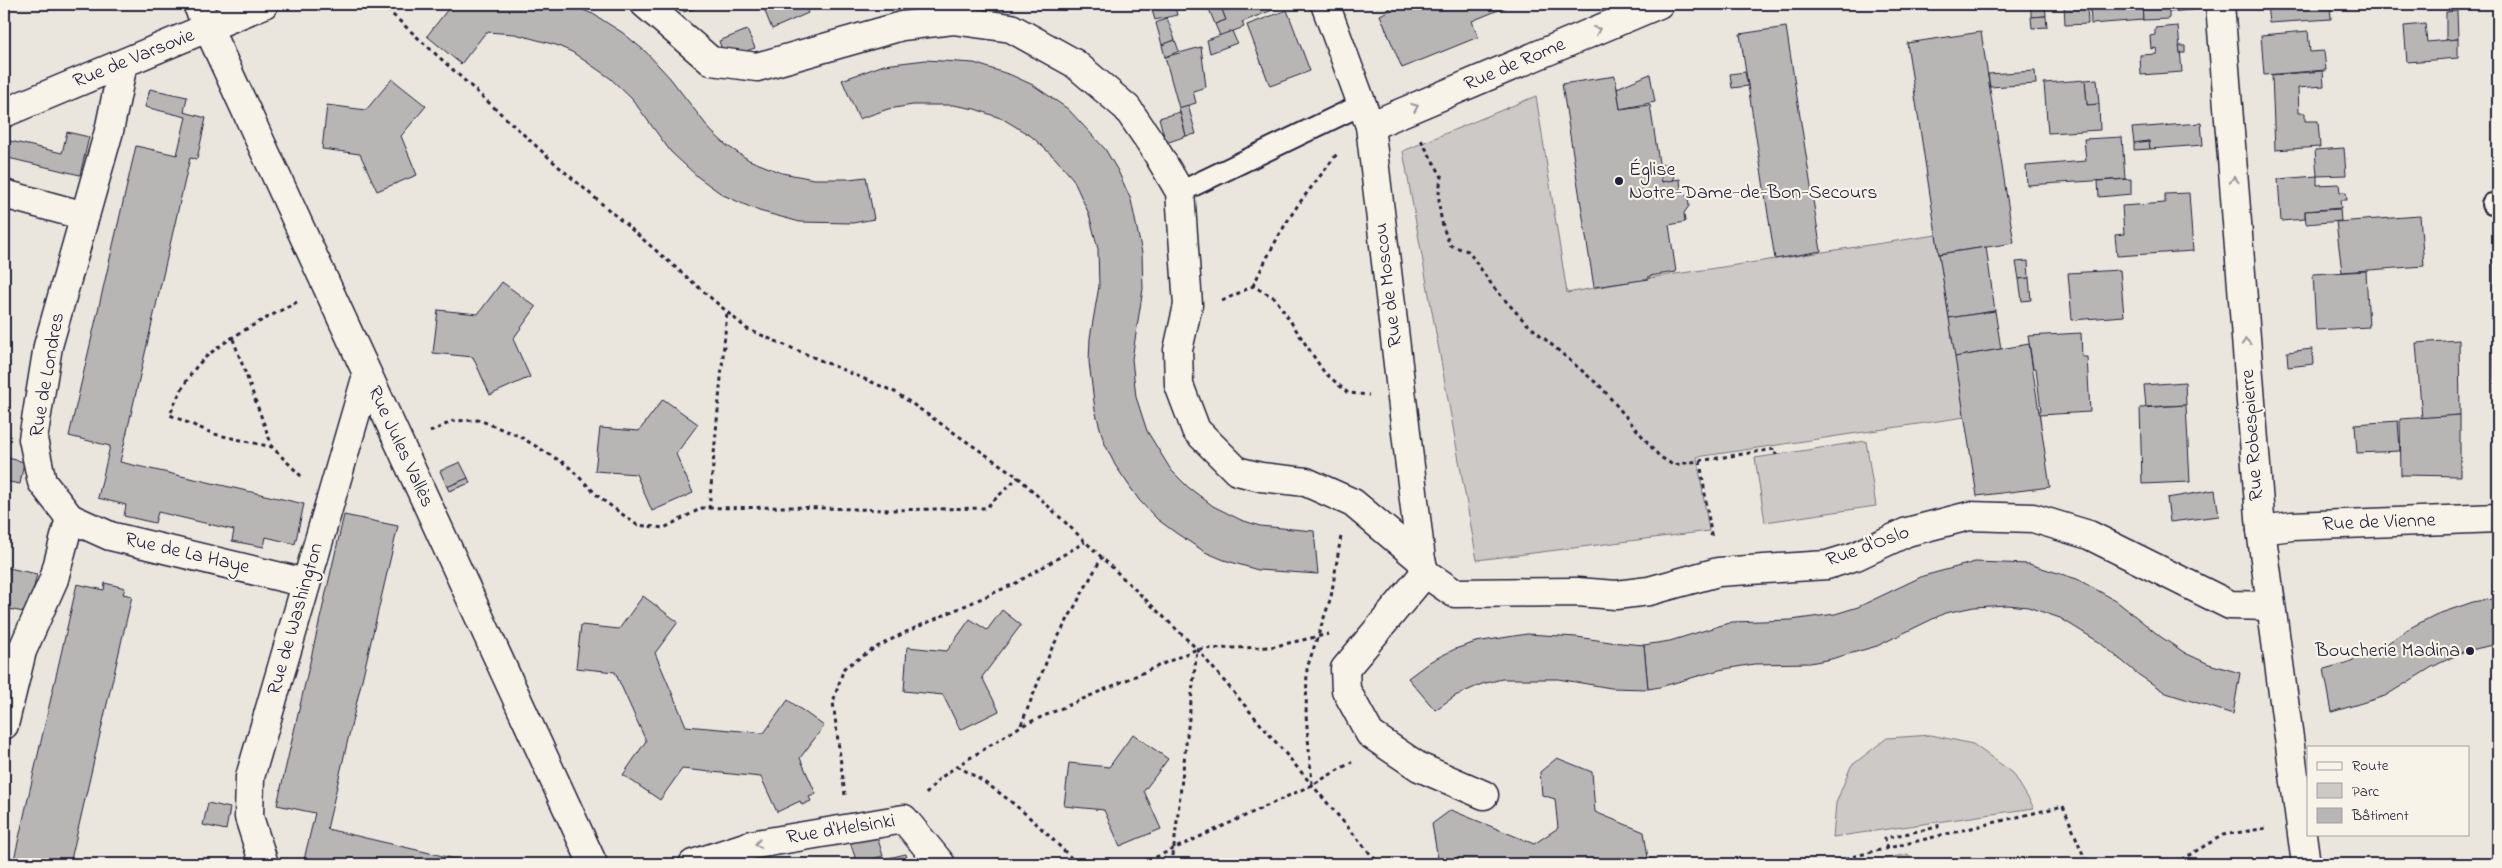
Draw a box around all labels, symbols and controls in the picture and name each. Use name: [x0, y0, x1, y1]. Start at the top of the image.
street label: Rue de Varsovie: [69, 21, 199, 97]
one-way arrow: [1592, 26, 1601, 36]
street label: Rue de Rome: [1460, 31, 1570, 99]
one-way arrow: [1410, 103, 1419, 113]
place label: Église Notre-Dame-de-Bon-Secours: [1629, 156, 1878, 208]
marker: Église Notre-Dame-de-Bon-Secours: [1613, 175, 1625, 187]
one-way arrow: [2228, 176, 2239, 184]
street label: Rue de Moscou: [1367, 221, 1411, 349]
street label: Rue de Londres: [23, 311, 73, 439]
one-way arrow: [2241, 338, 2252, 346]
street label: Rue Robespierre: [2234, 368, 2272, 502]
street label: Rue Jules Vallès: [359, 381, 441, 513]
street label: Rue de Vienne: [2322, 507, 2436, 539]
street label: Rue d'Oslo: [1822, 519, 1914, 575]
street label: Rue de La Haye: [122, 526, 252, 582]
street label: Rue de Washington: [260, 539, 333, 699]
place label: Boucherie Madina: [2314, 637, 2460, 666]
marker: Boucherie Madina: [2464, 645, 2476, 657]
legend: [2307, 746, 2470, 836]
text: Route: [2352, 755, 2389, 777]
text: Parc: [2352, 781, 2380, 803]
text: Bâtiment: [2351, 805, 2409, 827]
street label: Rue d'Helsinki: [785, 807, 897, 853]
one-way arrow: [754, 838, 763, 848]

